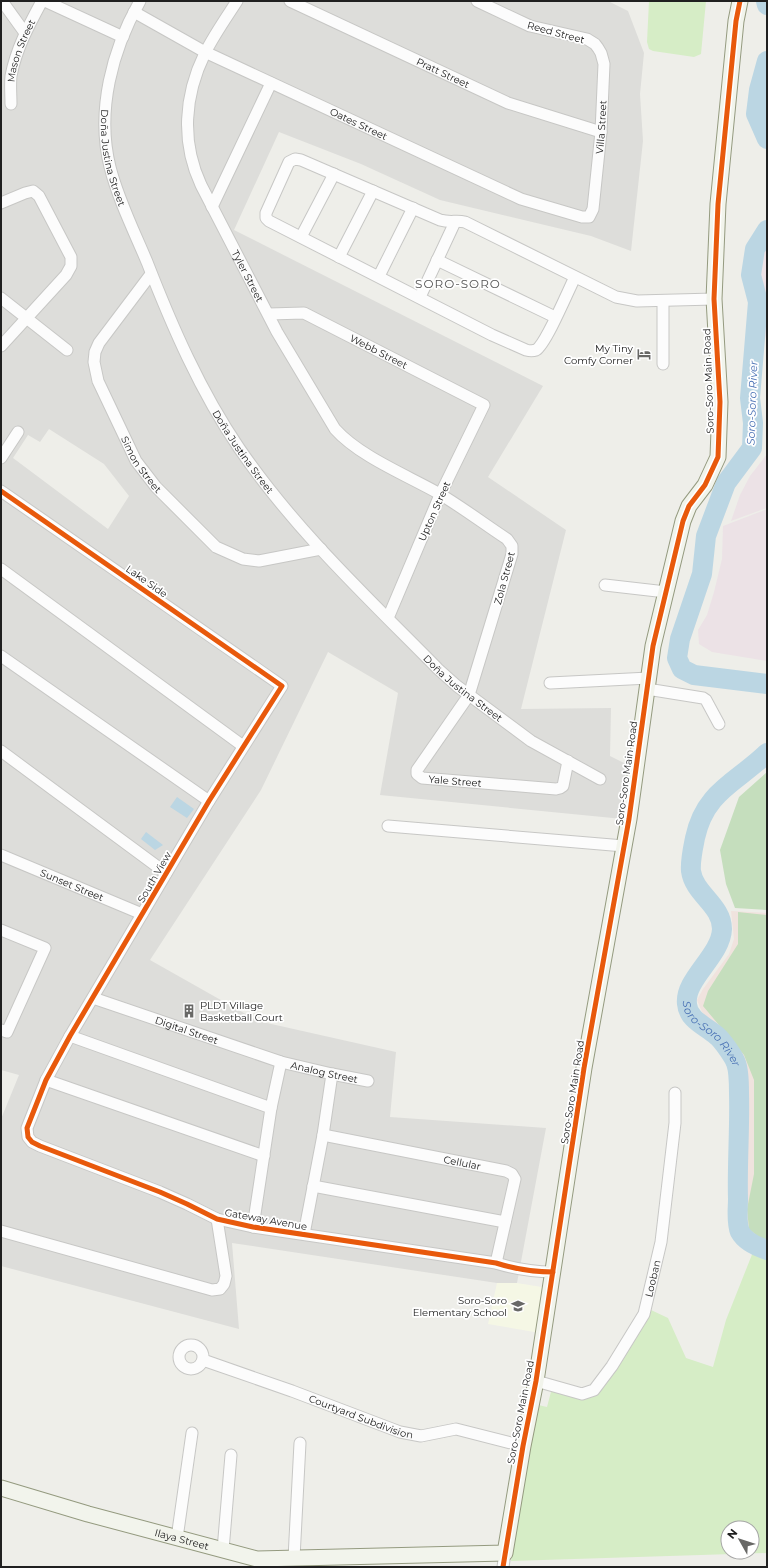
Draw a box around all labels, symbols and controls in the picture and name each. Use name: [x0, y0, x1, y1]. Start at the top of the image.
street label: Mason Street: [4, 17, 38, 83]
street label: Reed Street: [526, 19, 586, 46]
street label: Pratt Street: [414, 55, 472, 91]
street label: Villa Street: [593, 100, 609, 154]
street label: Oates Street: [328, 105, 389, 143]
street label: Doña Justina Street: [98, 109, 128, 208]
street label: Tyler Street: [229, 248, 266, 304]
district label: SORO-SORO: [415, 276, 501, 291]
street label: Soro-Soro Main Road: [700, 328, 717, 434]
street label: Webb Street: [348, 332, 410, 372]
place label: My Tiny Comfy Corner: [564, 342, 634, 367]
hotel icon: My Tiny Comfy Corner: [636, 346, 652, 362]
water label: Soro-Soro River: [744, 360, 760, 445]
street label: Doña Justina Street: [209, 408, 276, 496]
street label: Simon Street: [118, 434, 164, 496]
street label: Upton Street: [415, 479, 454, 543]
street label: Zola Street: [491, 550, 518, 606]
street label: Lake Side: [123, 562, 170, 600]
street label: Doña Justina Street: [420, 652, 505, 725]
street label: Soro-Soro Main Road: [613, 720, 640, 826]
street label: Yale Street: [428, 773, 482, 790]
street label: South View: [135, 849, 174, 905]
street label: Sunset Street: [38, 866, 106, 904]
place label: PLDT Village Basketball Court: [200, 999, 283, 1024]
water label: Soro-Soro River: [680, 1000, 744, 1068]
building icon: PLDT Village Basketball Court: [181, 1003, 197, 1019]
street label: Digital Street: [153, 1014, 220, 1047]
street label: Soro-Soro Main Road: [558, 1039, 587, 1145]
street label: Analog Street: [289, 1058, 359, 1086]
street label: Cellular: [442, 1153, 482, 1173]
street label: Gateway Avenue: [224, 1206, 308, 1233]
street label: Looban: [642, 1259, 664, 1298]
place label: Soro-Soro Elementary School: [413, 1294, 507, 1319]
school or university icon: Soro-Soro Elementary School: [510, 1298, 526, 1314]
street label: Soro-Soro Main Road: [504, 1359, 537, 1465]
street label: Courtyard Subdivision: [307, 1392, 414, 1441]
north arrow: [720, 1520, 760, 1560]
street label: Ilaya Street: [153, 1526, 210, 1553]
text: N: [724, 1526, 740, 1542]

